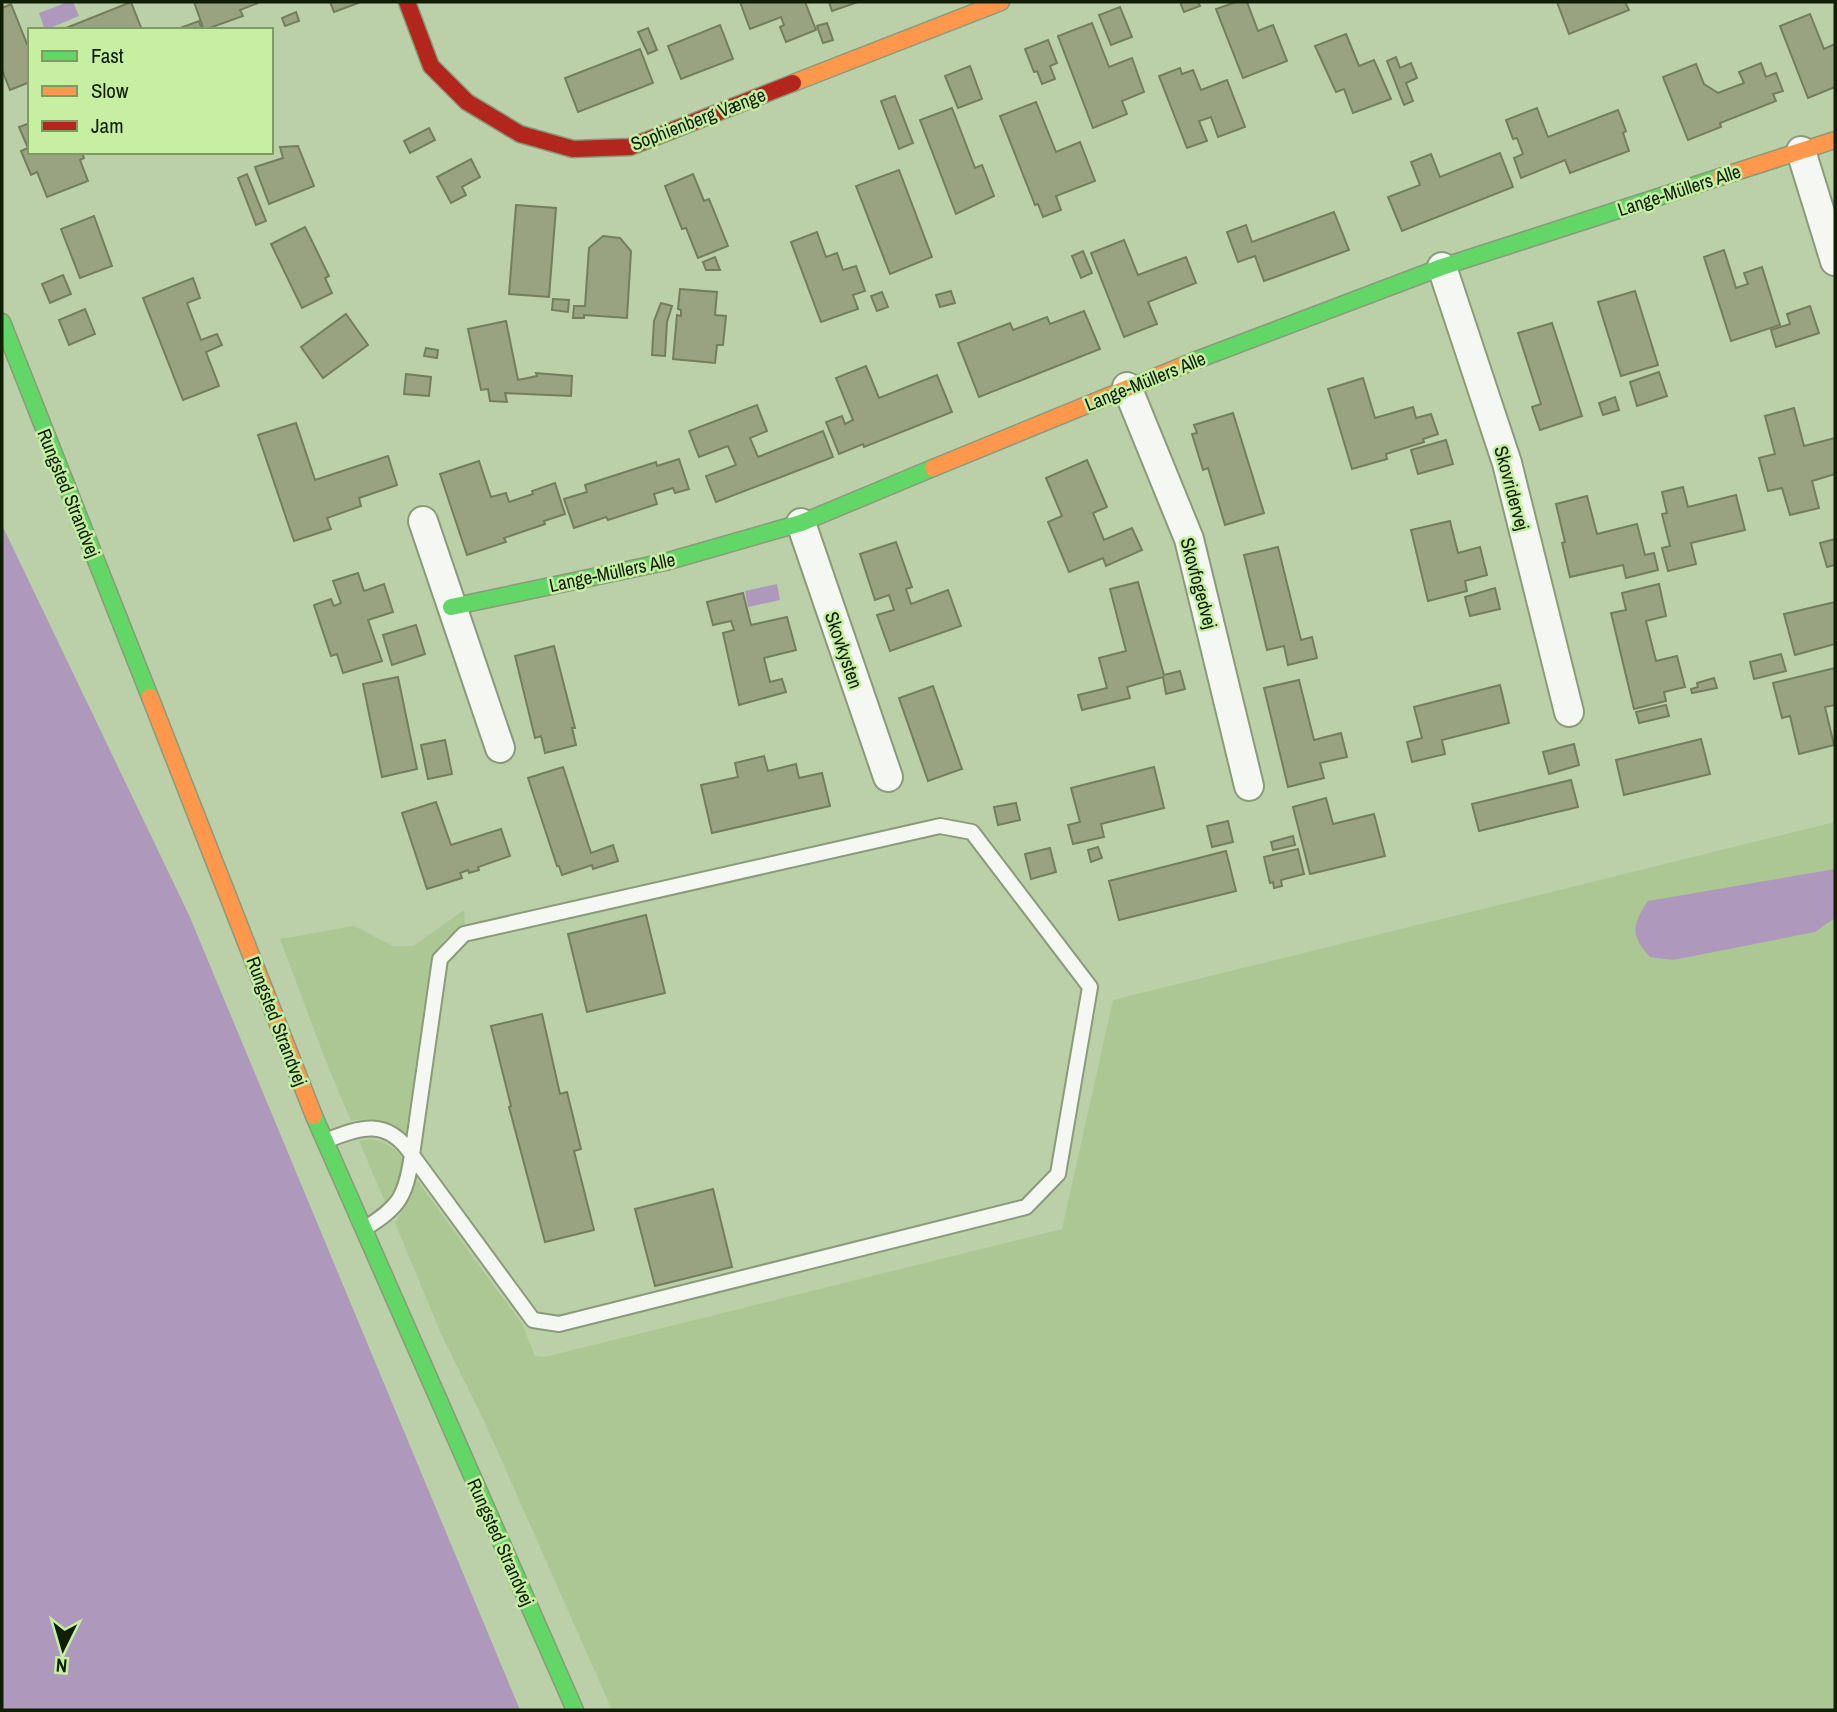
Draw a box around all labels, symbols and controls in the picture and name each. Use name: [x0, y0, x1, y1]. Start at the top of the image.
legend: [28, 28, 273, 154]
text: Fast: [91, 41, 124, 70]
text: Slow: [91, 76, 129, 105]
street label: Sophienberg Vænge: [627, 81, 769, 157]
text: Jam: [91, 111, 124, 140]
street label: Lange-Müllers Alle: [1614, 158, 1744, 222]
street label: Lange-Müllers Alle: [1081, 345, 1209, 417]
street label: Rungsted Strandvej: [31, 425, 107, 561]
street label: Skovridervej: [1488, 443, 1536, 533]
street label: Skovfogedvej: [1174, 534, 1224, 632]
street label: Lange-Müllers Alle: [547, 546, 677, 598]
street label: Skovkysten: [819, 608, 869, 692]
street label: Rungsted Strandvej: [240, 952, 314, 1090]
street label: Rungsted Strandvej: [461, 1474, 541, 1610]
north arrow: [28, 1614, 98, 1684]
text: N: [55, 1652, 68, 1679]

